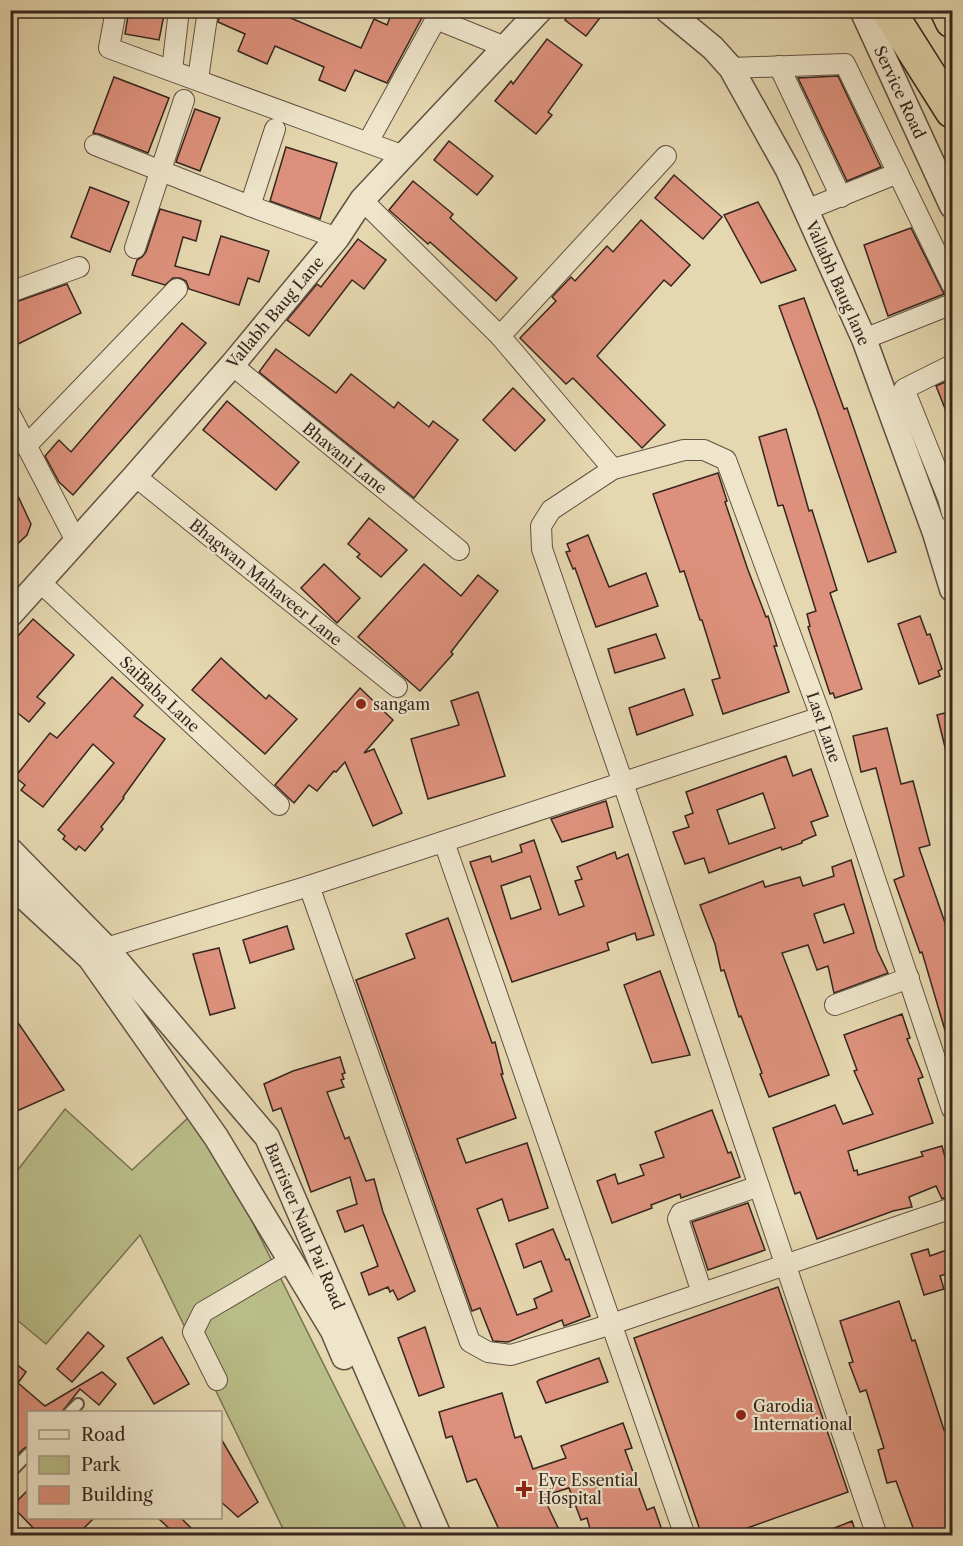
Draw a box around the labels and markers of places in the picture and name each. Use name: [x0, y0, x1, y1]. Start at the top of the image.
place label: sangam: [373, 694, 430, 714]
marker: sangam: [354, 697, 368, 711]
place label: Garodia International: [753, 1396, 853, 1434]
marker: Garodia International: [734, 1408, 748, 1422]
place label: Eye Essential Hospital: [538, 1470, 639, 1508]
marker: Eye Essential Hospital: [515, 1480, 533, 1498]

